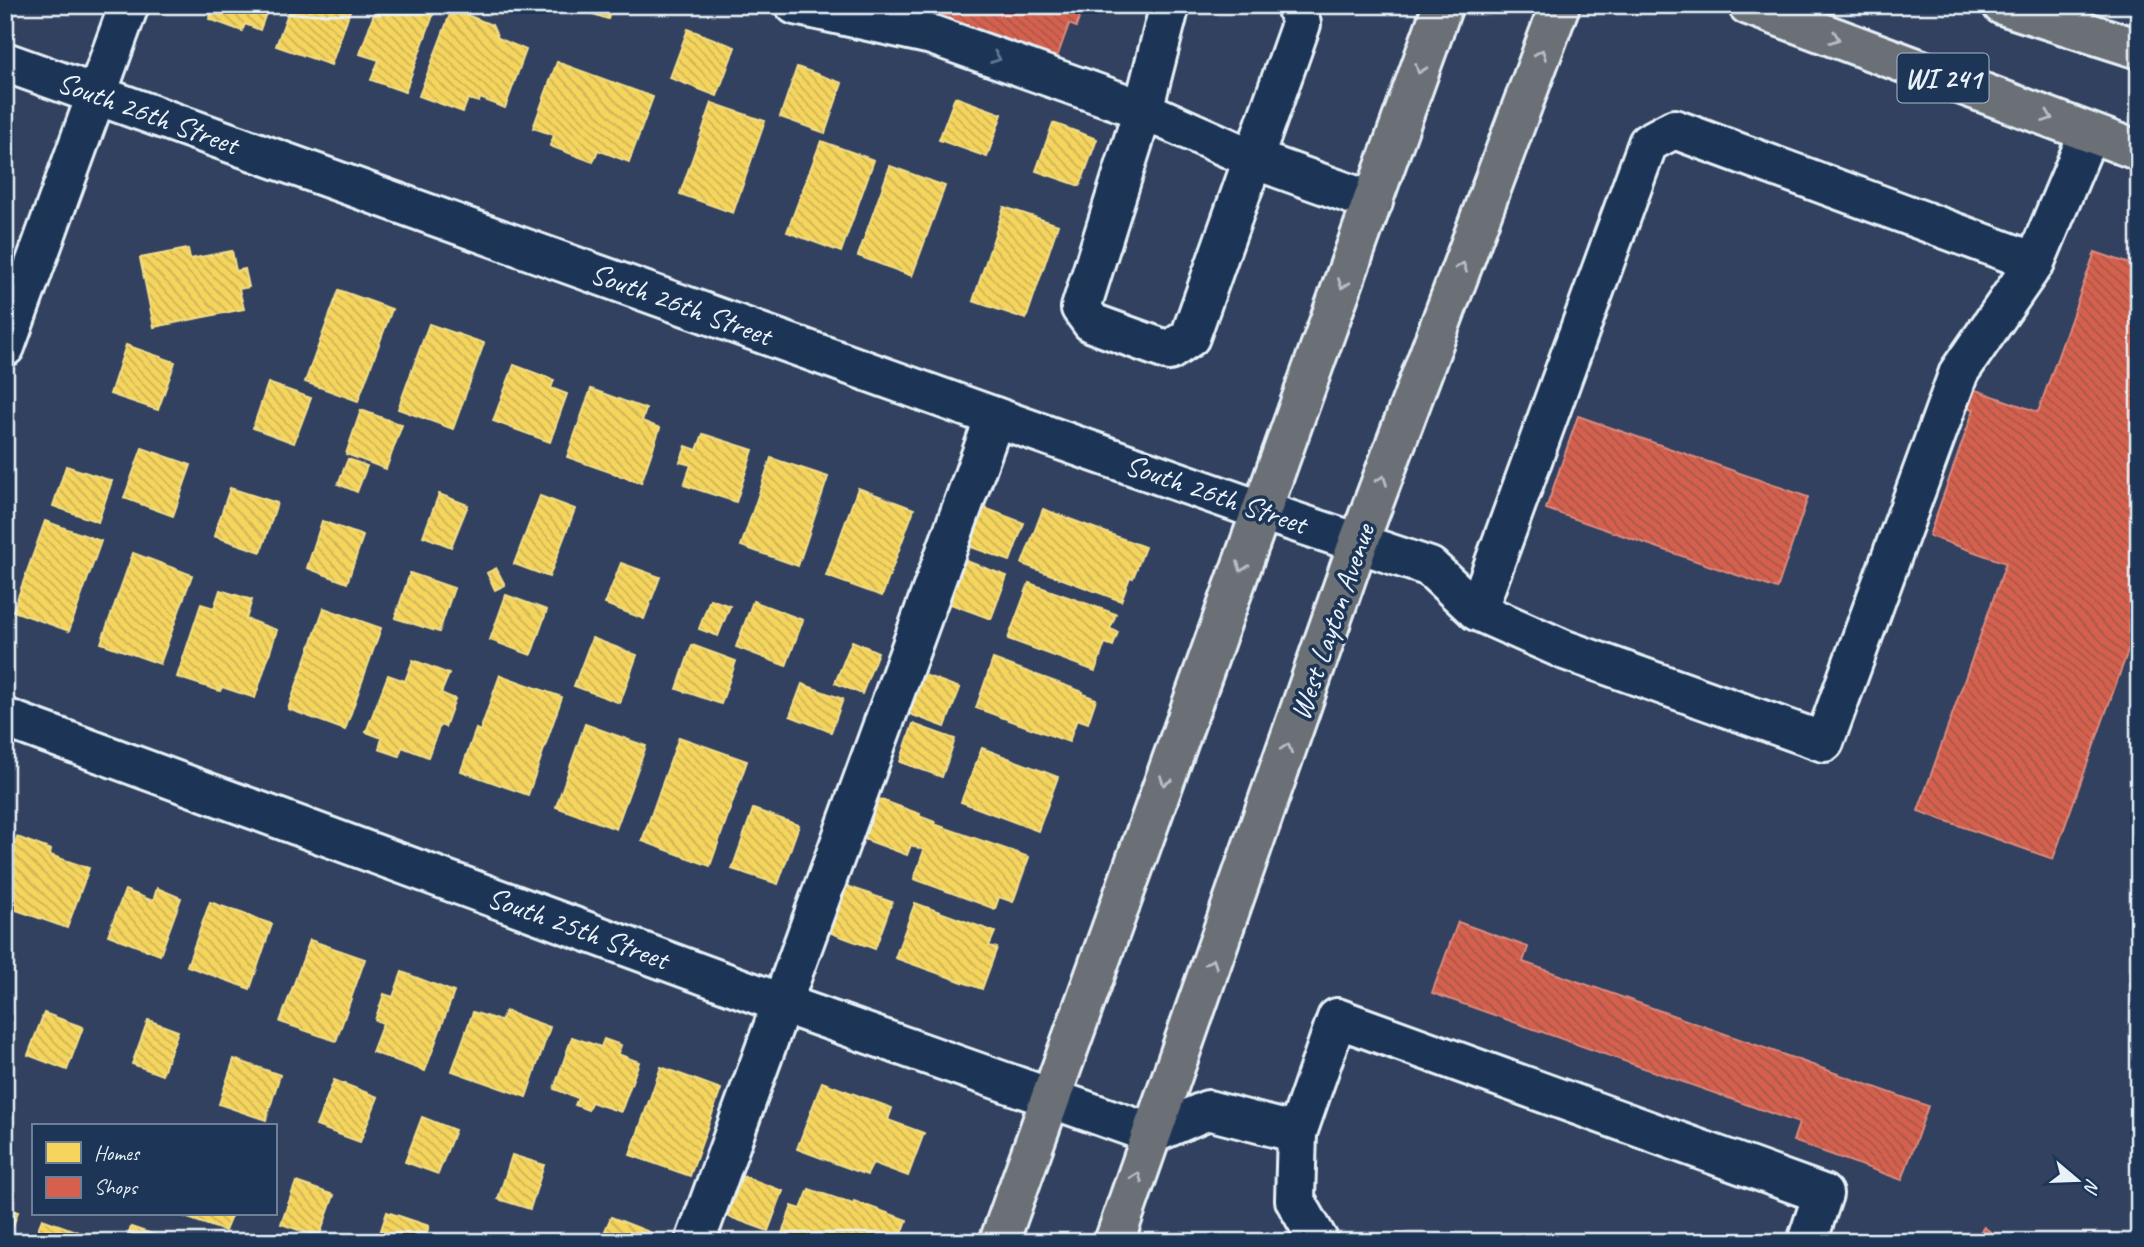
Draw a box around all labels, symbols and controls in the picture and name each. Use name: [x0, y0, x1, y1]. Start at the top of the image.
one-way arrow: [1829, 29, 1841, 43]
one-way arrow: [1533, 48, 1547, 60]
one-way arrow: [989, 50, 1002, 64]
road number: WI 241: [1898, 54, 1988, 102]
street label: South 26th Street: [53, 63, 246, 164]
one-way arrow: [1414, 63, 1428, 75]
one-way arrow: [2042, 109, 2054, 123]
street label: South 26th Street: [586, 254, 779, 355]
one-way arrow: [1453, 261, 1467, 273]
one-way arrow: [1337, 277, 1351, 289]
street label: South 26th Street: [1120, 445, 1315, 544]
one-way arrow: [1374, 474, 1388, 486]
street label: West Layton Avenue: [1281, 517, 1384, 725]
one-way arrow: [1236, 560, 1250, 572]
one-way arrow: [1279, 743, 1293, 755]
one-way arrow: [1159, 774, 1173, 787]
street label: South 25th Street: [483, 878, 676, 979]
one-way arrow: [1204, 957, 1218, 969]
legend: [32, 1124, 276, 1216]
text: Homes: [94, 1140, 141, 1166]
north arrow: [2042, 1146, 2112, 1216]
one-way arrow: [1128, 1172, 1142, 1184]
text: Shops: [94, 1174, 139, 1200]
text: N: [2078, 1176, 2105, 1198]

